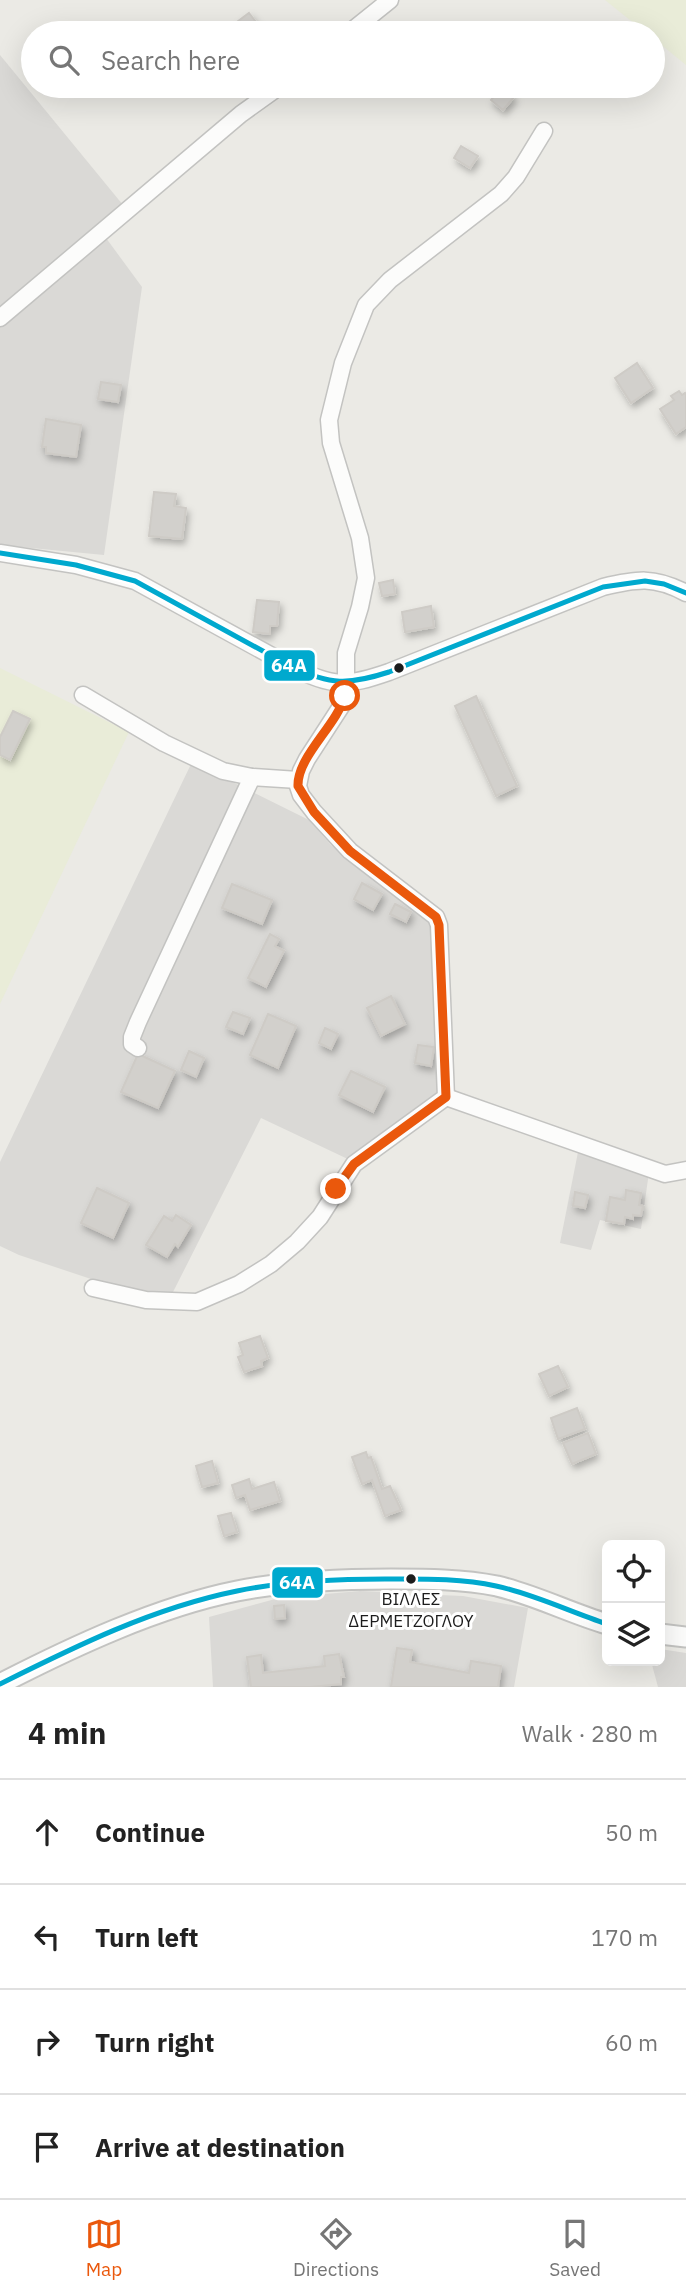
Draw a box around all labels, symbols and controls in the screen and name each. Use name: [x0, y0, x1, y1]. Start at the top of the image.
search box: [21, 21, 665, 98]
icon: search: [45, 41, 83, 79]
text: Search here: [101, 43, 240, 77]
line badge: 64Α: [263, 649, 316, 682]
text: 64Α: [271, 653, 307, 677]
unlabelled marker: [392, 661, 406, 675]
route start: [329, 680, 360, 711]
route end: [320, 1173, 351, 1204]
map controls: [602, 1540, 665, 1666]
button: locate: [602, 1540, 665, 1603]
line badge: 64Α: [271, 1566, 324, 1599]
text: 64Α: [279, 1570, 315, 1594]
marker: ΒΙΛΛΕΣ ΔΕΡΜΕΤΖΟΓΛΟΥ: [404, 1572, 418, 1586]
place label: ΒΙΛΛΕΣ ΔΕΡΜΕΤΖΟΓΛΟΥ: [348, 1588, 474, 1632]
button: layers: [602, 1603, 665, 1666]
text: 4 min: [28, 1713, 106, 1752]
text: Walk · 280 m: [522, 1718, 658, 1748]
icon: ahead: [28, 1813, 66, 1851]
text: Continue: [95, 1815, 205, 1849]
text: 50 m: [605, 1817, 658, 1847]
icon: left: [28, 1918, 66, 1956]
text: Turn left: [95, 1920, 198, 1954]
text: 170 m: [591, 1922, 658, 1952]
icon: right: [28, 2023, 66, 2061]
text: Turn right: [95, 2025, 214, 2059]
text: 60 m: [605, 2027, 658, 2057]
icon: arrive: [28, 2128, 66, 2166]
text: Arrive at destination: [95, 2130, 345, 2164]
tab: Map: [85, 2215, 123, 2281]
tab: Directions: [293, 2215, 379, 2281]
tab: Saved: [549, 2215, 601, 2281]

